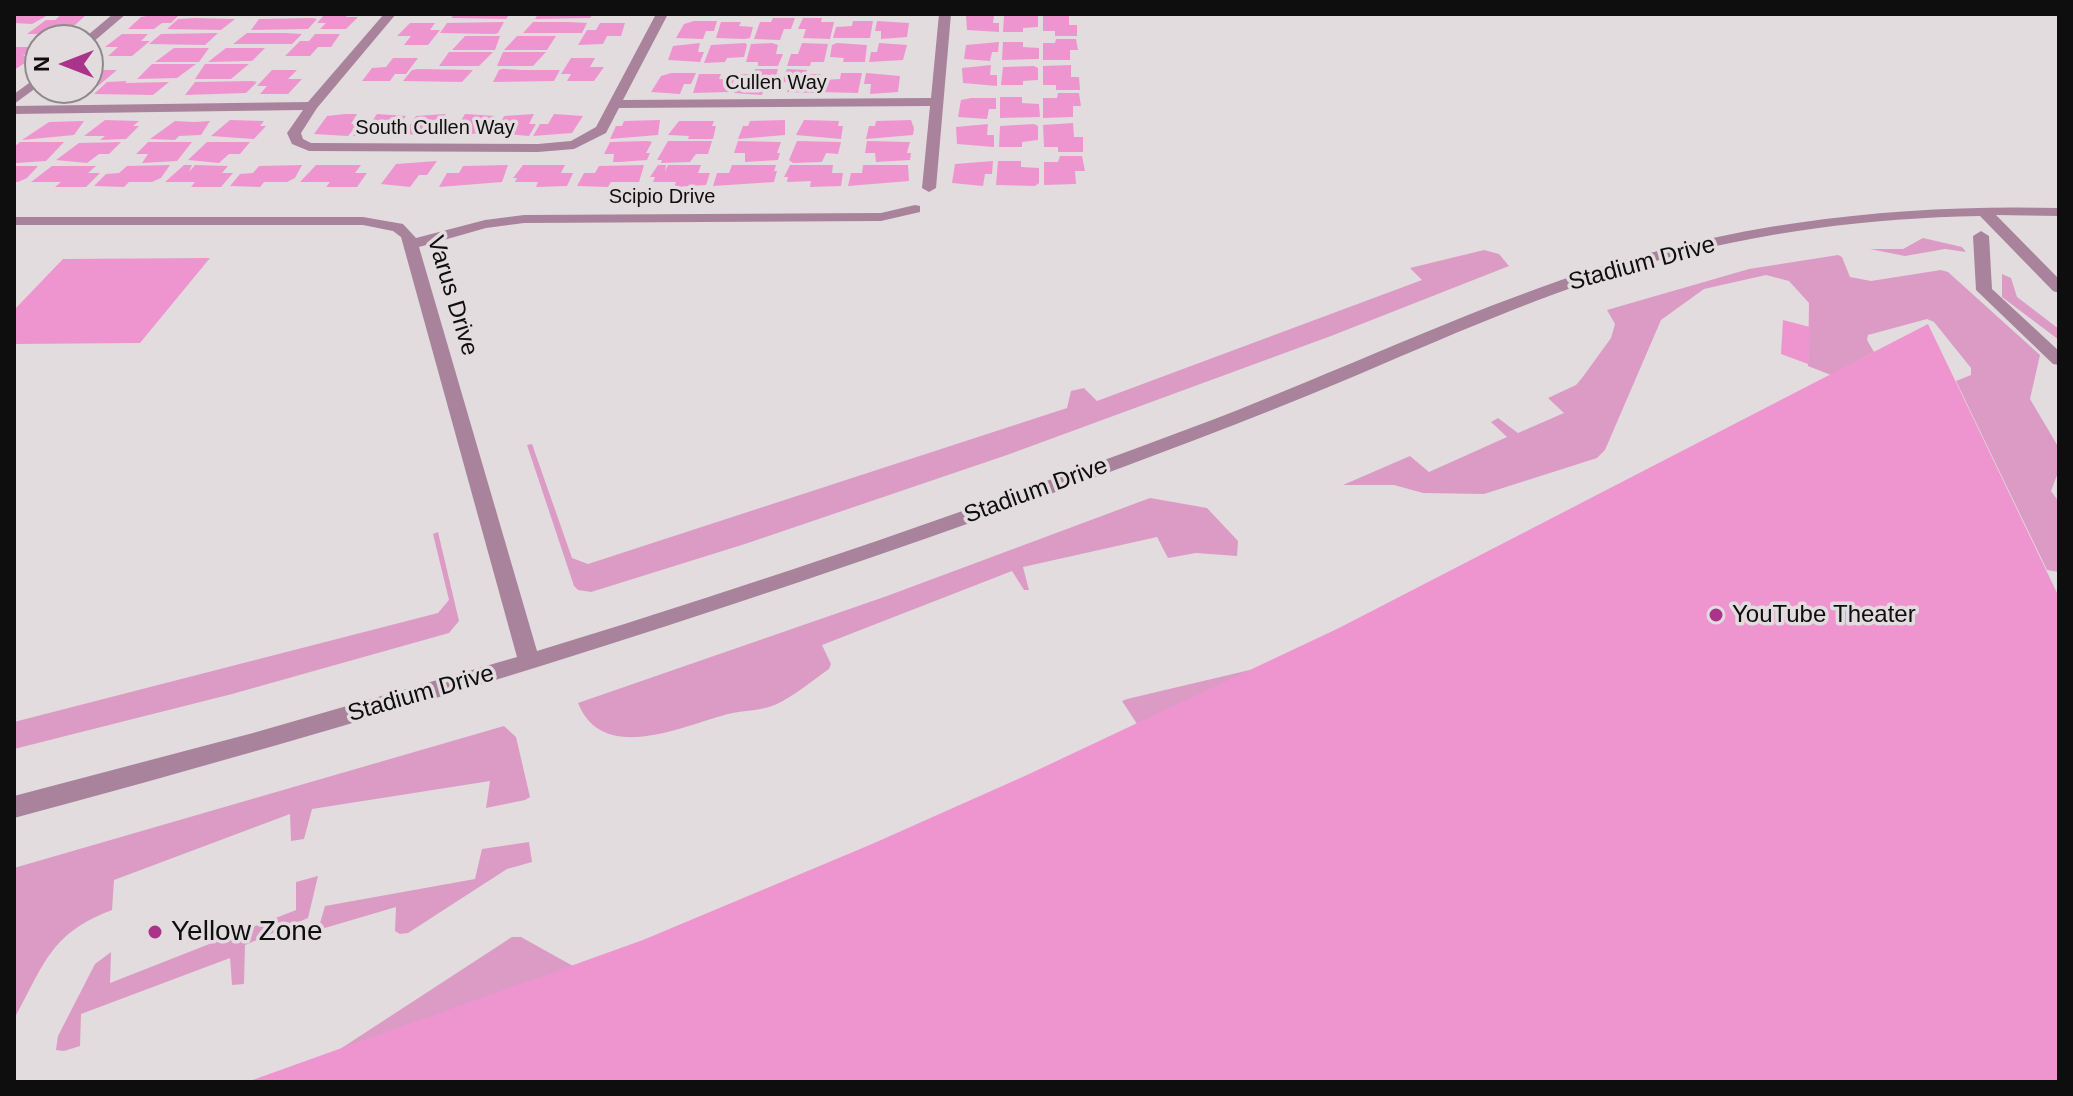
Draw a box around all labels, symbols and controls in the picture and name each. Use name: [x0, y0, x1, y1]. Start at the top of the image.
north arrow: [24, 24, 104, 104]
text: N: [29, 56, 54, 72]
street label: Cullen Way: [725, 71, 827, 95]
street label: South Cullen Way: [355, 116, 515, 140]
street label: Scipio Drive: [609, 185, 715, 209]
street label: Stadium Drive: [1565, 231, 1719, 297]
street label: Varus Drive: [420, 233, 484, 359]
street label: Stadium Drive: [960, 452, 1112, 530]
place label: YouTube Theater: [1732, 601, 1916, 629]
marker: YouTube Theater: [1707, 606, 1725, 624]
street label: Stadium Drive: [345, 659, 497, 729]
place label: Yellow Zone: [171, 915, 323, 949]
marker: Yellow Zone: [146, 923, 164, 941]

